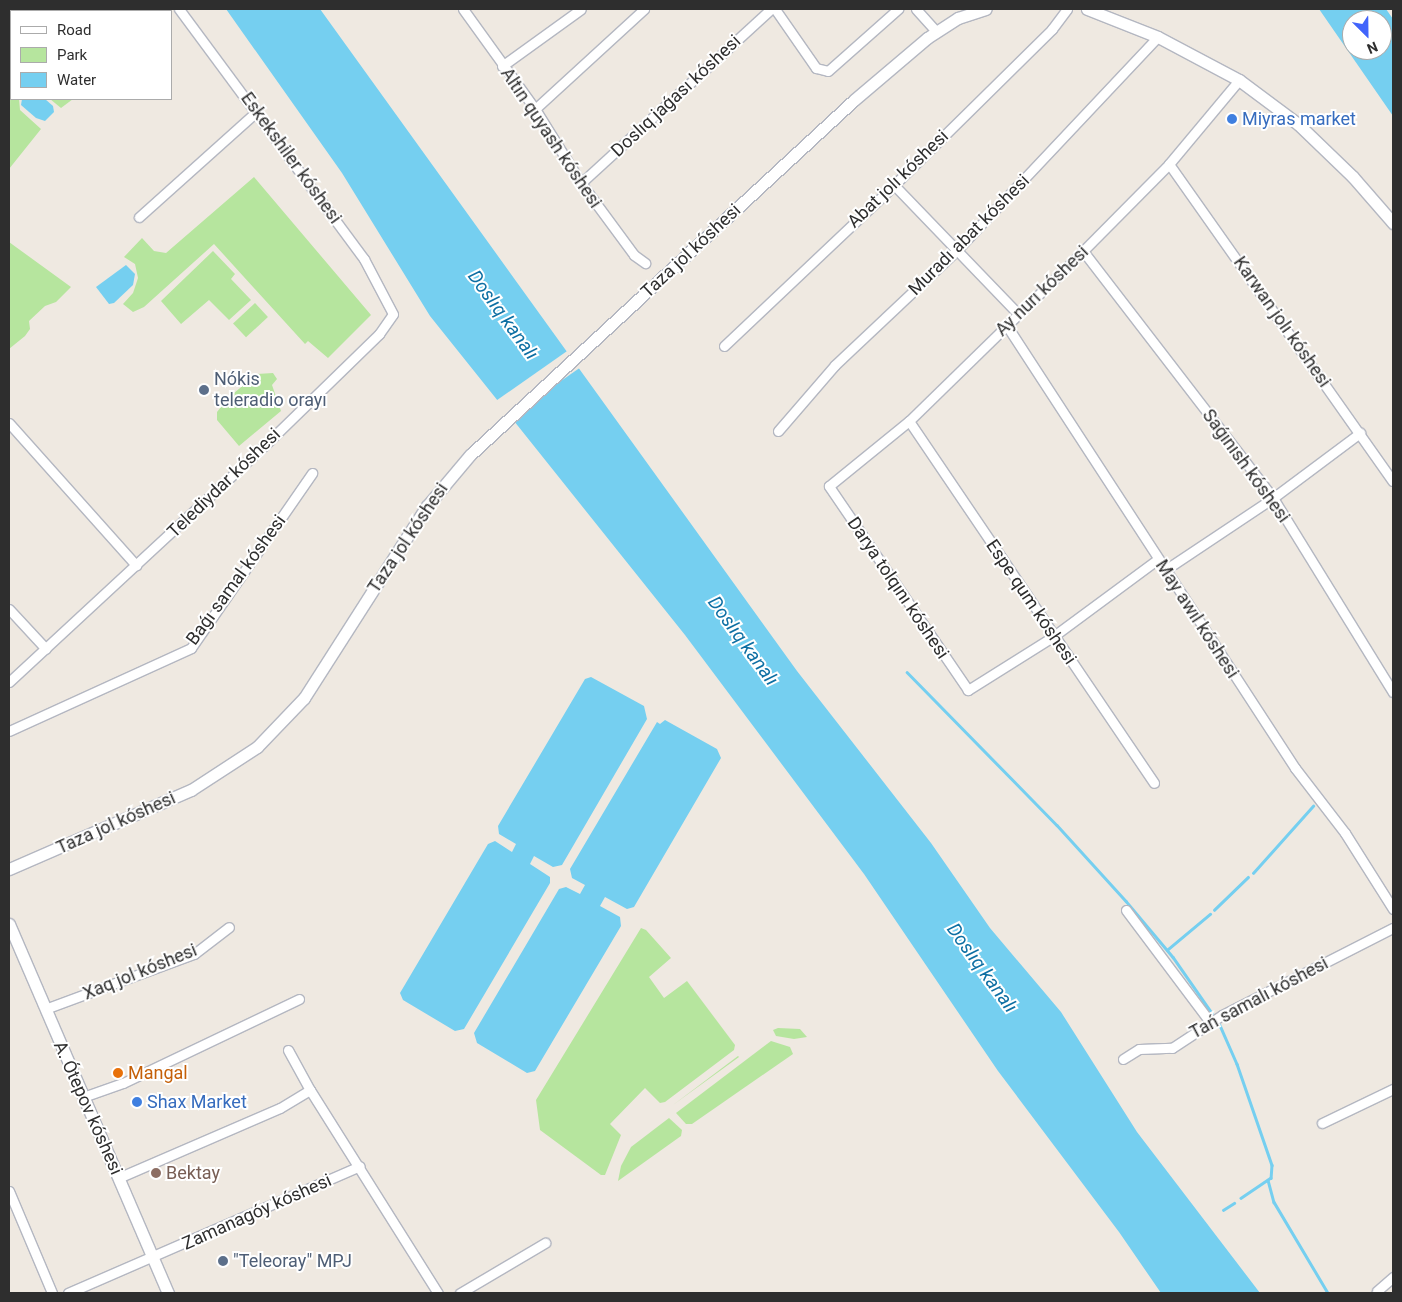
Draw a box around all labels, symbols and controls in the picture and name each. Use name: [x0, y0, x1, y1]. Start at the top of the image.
legend: [10, 10, 172, 100]
north arrow: [1342, 10, 1392, 60]
text: Road: [57, 21, 91, 39]
street label: Doslıq jaǵası kóshesi: [607, 31, 745, 161]
text: N: [1365, 39, 1380, 57]
text: Park: [57, 46, 87, 64]
street label: Altın quyash kóshesi: [496, 64, 606, 212]
text: Water: [57, 71, 96, 89]
street label: Eskekshiler kóshesi: [236, 88, 346, 228]
place label: Miyras market: [1242, 108, 1356, 130]
marker: Miyras market: [1226, 113, 1238, 125]
street label: Abat jolı kóshesi: [843, 125, 953, 233]
street label: Muradı abat kóshesi: [904, 170, 1034, 300]
street label: Taza jol kóshesi: [637, 199, 745, 303]
street label: Ay nurı kóshesi: [991, 241, 1093, 341]
street label: Karwan jolı kóshesi: [1229, 252, 1335, 392]
water label: Doslıq kanalı: [463, 266, 543, 364]
place label: Nókis teleradio orayı: [214, 369, 327, 412]
marker: Nókis teleradio orayı: [198, 384, 210, 396]
street label: Saǵınısh kóshesi: [1198, 405, 1294, 527]
street label: Telediydar kóshesi: [163, 424, 285, 542]
street label: Taza jol kóshesi: [363, 479, 453, 597]
street label: Baǵı samal kóshesi: [182, 511, 290, 649]
street label: Darya tolqını kóshesi: [843, 513, 953, 663]
street label: Espe qum kóshesi: [981, 536, 1081, 668]
street label: May awıl kóshesi: [1151, 556, 1243, 682]
water label: Doslıq kanalı: [703, 592, 783, 690]
street label: Taza jol kóshesi: [53, 787, 179, 859]
water label: Doslıq kanalı: [942, 919, 1022, 1017]
street label: Xaq jol kóshesi: [80, 939, 200, 1005]
street label: Tań samalı kóshesi: [1186, 952, 1332, 1044]
street label: A. Ótepov kóshesi: [49, 1038, 127, 1178]
place label: Mangal: [128, 1062, 188, 1084]
marker: Mangal: [112, 1067, 124, 1079]
place label: Shax Market: [147, 1091, 247, 1113]
marker: Shax Market: [131, 1096, 143, 1108]
place label: Bektay: [166, 1162, 220, 1184]
marker: Bektay: [150, 1167, 162, 1179]
street label: Zamanagóy kóshesi: [179, 1169, 335, 1255]
place label: "Teleoray" MPJ: [233, 1250, 352, 1272]
marker: "Teleoray" MPJ: [217, 1255, 229, 1267]

